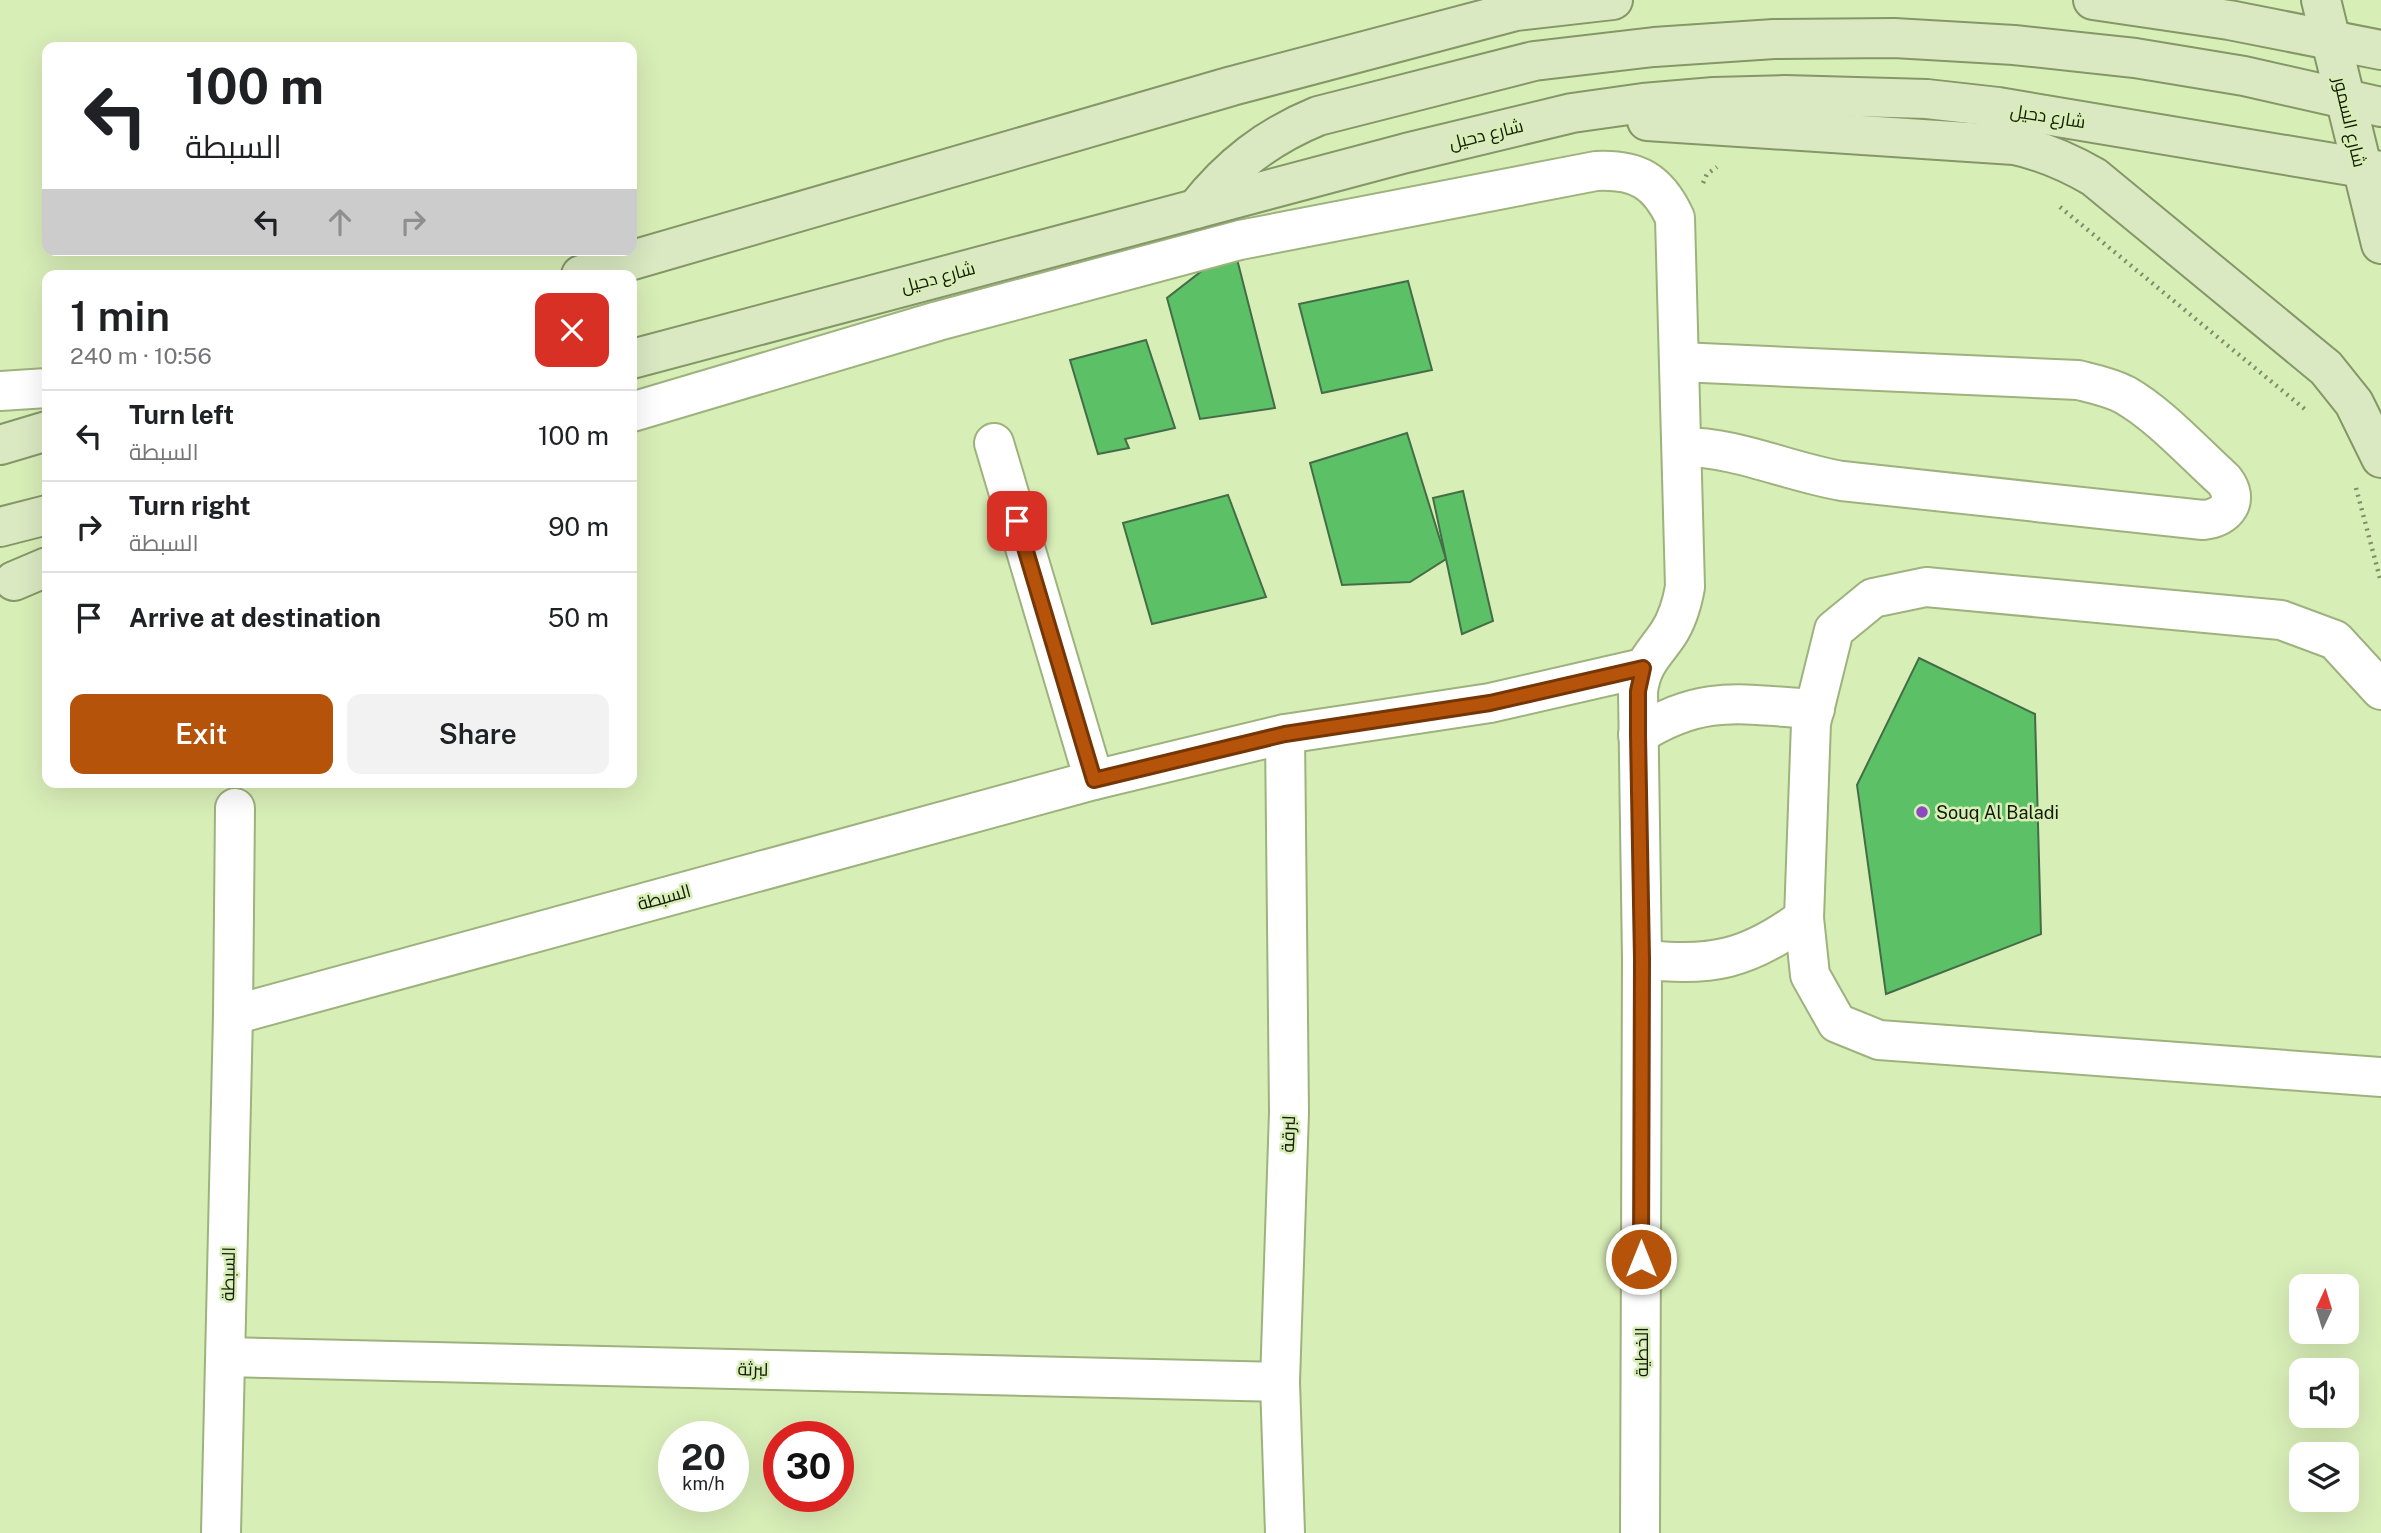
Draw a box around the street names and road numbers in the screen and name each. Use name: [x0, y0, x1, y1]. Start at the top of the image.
street label: شارع السمور: [2327, 74, 2371, 170]
street label: شارع دحيل: [2009, 100, 2087, 134]
street label: شارع دحيل: [1447, 115, 1526, 155]
street label: شارع دحيل: [899, 257, 978, 299]
street label: السبطة: [635, 880, 693, 914]
street label: لبرقة: [1277, 1115, 1300, 1153]
street label: السبطة: [217, 1247, 239, 1301]
street label: الخطية: [1631, 1327, 1652, 1377]
street label: لبرثة: [737, 1358, 769, 1381]

